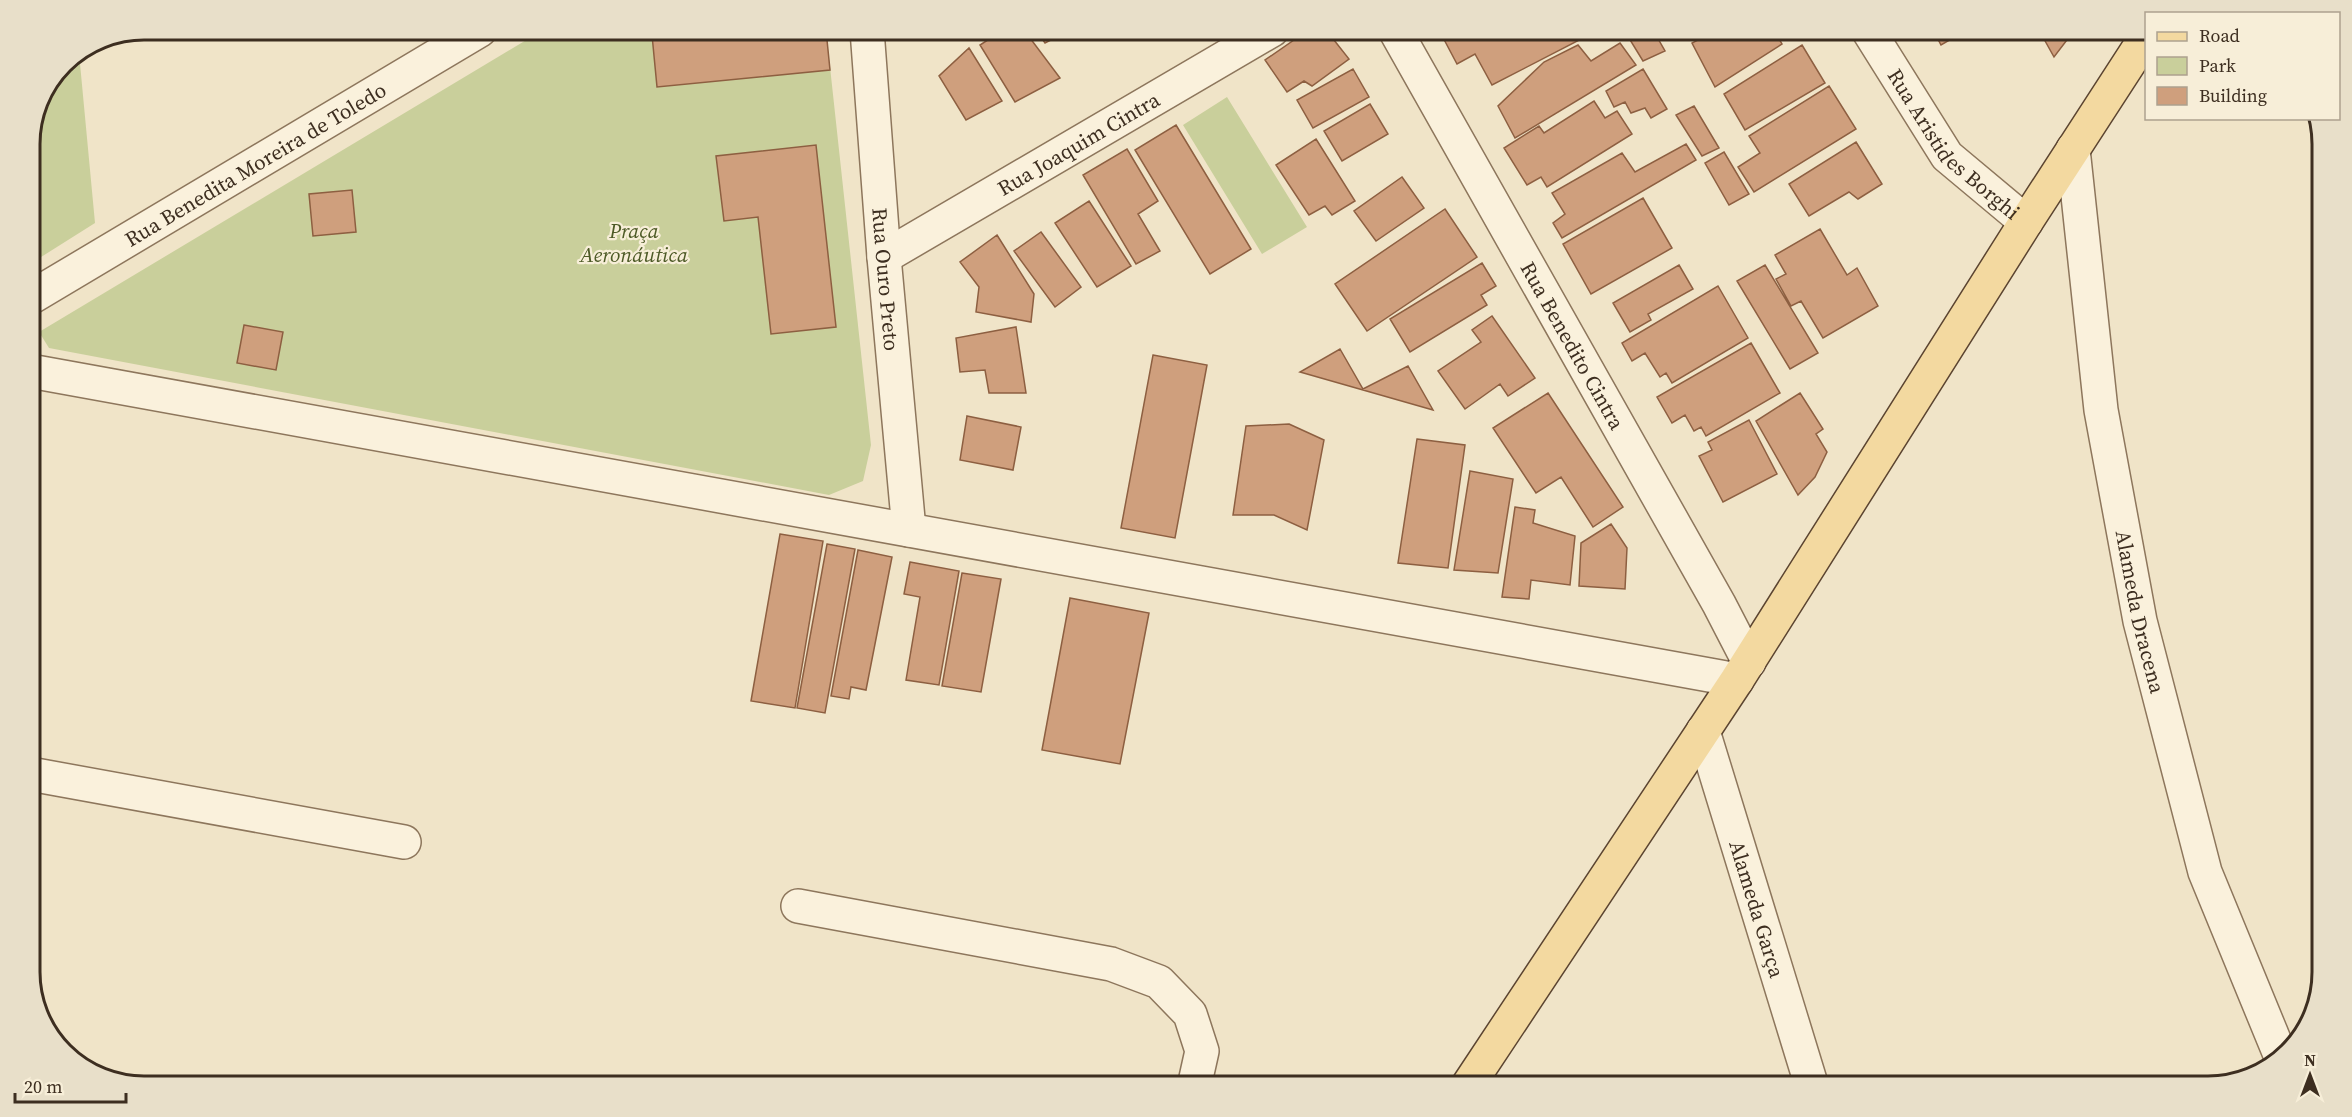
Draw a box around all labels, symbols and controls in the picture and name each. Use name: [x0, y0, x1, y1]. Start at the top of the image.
legend: [2145, 12, 2340, 120]
text: Road: [2199, 23, 2240, 48]
text: Park: [2199, 53, 2236, 78]
street label: Rua Aristides Borghi: [1881, 63, 2026, 226]
street label: Rua Benedita Moreira de Toledo: [119, 75, 391, 253]
text: Building: [2199, 83, 2267, 108]
street label: Rua Joaquim Cintra: [992, 84, 1165, 202]
street label: Rua Ouro Preto: [866, 207, 907, 352]
park label: Praça Aeronáutica: [579, 216, 688, 269]
street label: Rua Benedito Cintra: [1514, 256, 1632, 435]
street label: Alameda Dracena: [2109, 528, 2173, 697]
street label: Alameda Garça: [1723, 837, 1792, 981]
north arrow: [2280, 1045, 2340, 1105]
text: N: [2304, 1049, 2316, 1071]
scale bar: [15, 1066, 126, 1104]
text: 20 m: [24, 1074, 62, 1099]

